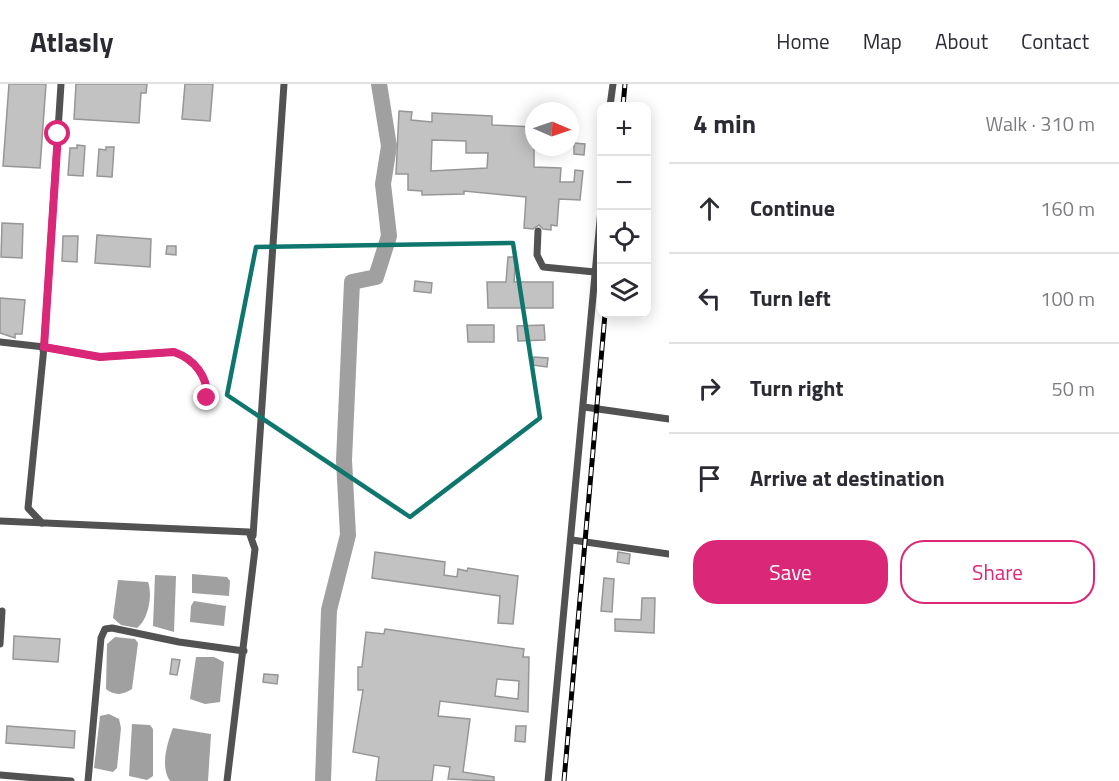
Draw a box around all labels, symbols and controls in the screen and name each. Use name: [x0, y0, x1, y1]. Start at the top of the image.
text: Atlasly: [30, 20, 113, 63]
text: Home: [776, 25, 830, 57]
text: Map: [863, 25, 902, 57]
text: About: [935, 25, 988, 57]
text: Contact: [1021, 25, 1089, 57]
north arrow: [525, 102, 579, 156]
map controls: [597, 102, 651, 318]
button: +: [597, 102, 651, 156]
text: 4 min: [693, 104, 756, 143]
text: Walk · 310 m: [986, 108, 1095, 139]
route start: [44, 120, 70, 146]
button: −: [597, 156, 651, 210]
text: Continue: [750, 191, 835, 225]
icon: ahead: [693, 192, 726, 225]
text: 160 m: [1040, 193, 1095, 224]
button: locate: [597, 210, 651, 264]
button: layers: [597, 264, 651, 318]
text: Turn left: [750, 281, 831, 315]
icon: left: [693, 282, 726, 315]
text: 100 m: [1040, 283, 1095, 314]
text: Turn right: [750, 371, 844, 405]
icon: right: [693, 372, 726, 405]
text: 50 m: [1051, 373, 1095, 404]
route end: [193, 384, 219, 410]
text: Arrive at destination: [750, 461, 945, 495]
icon: arrive: [693, 462, 726, 495]
button: Save: [693, 540, 888, 604]
button: Share: [900, 540, 1095, 604]

